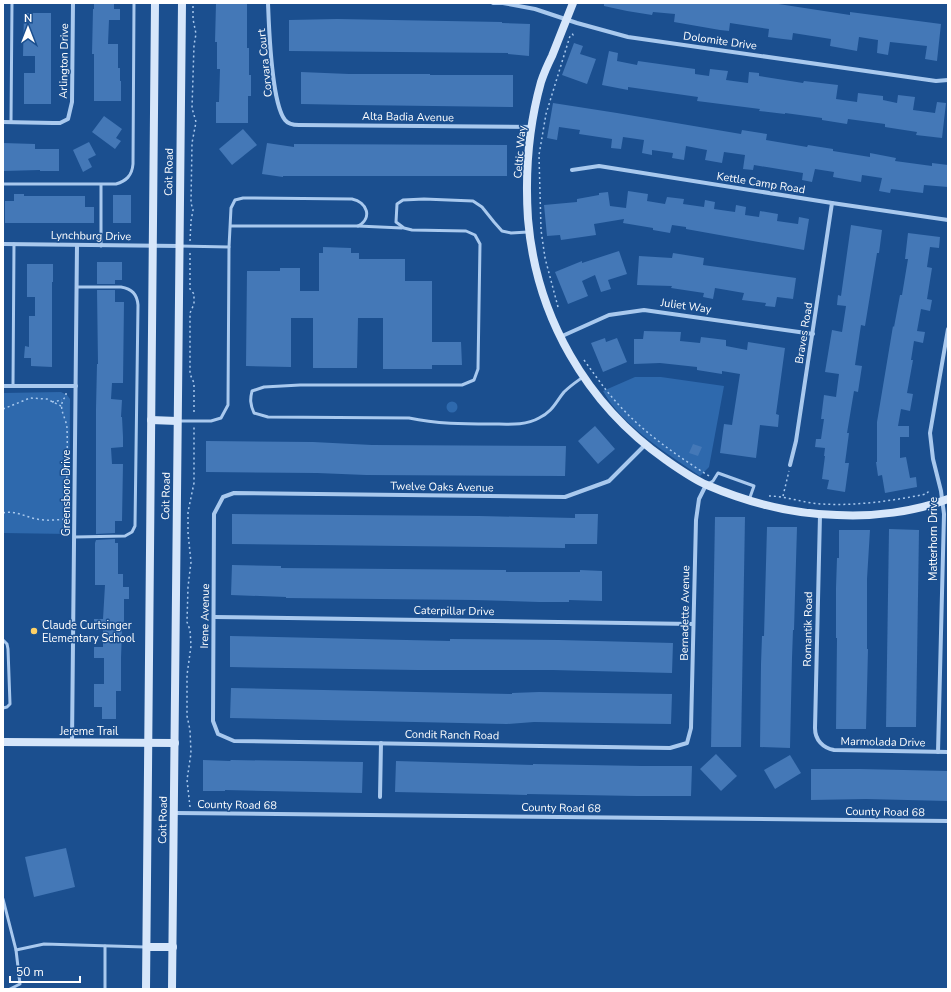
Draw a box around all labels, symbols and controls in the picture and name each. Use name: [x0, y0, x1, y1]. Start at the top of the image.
north arrow: [8, 8, 48, 48]
text: N: [24, 11, 32, 26]
street label: Arlington Drive: [56, 23, 72, 99]
street label: Corvara Court: [254, 28, 276, 98]
street label: Dolomite Drive: [682, 28, 758, 54]
street label: Alta Badia Avenue: [362, 109, 454, 125]
street label: Celtic Way: [510, 124, 530, 179]
street label: Coit Road: [161, 148, 177, 196]
street label: Kettle Camp Road: [716, 169, 806, 197]
street label: Lynchburg Drive: [51, 228, 132, 244]
street label: Juliet Way: [659, 295, 713, 317]
street label: Braves Road: [792, 301, 816, 365]
street label: Greensboro Drive: [59, 450, 74, 536]
street label: Coit Road: [158, 472, 174, 520]
street label: Twelve Oaks Avenue: [390, 479, 494, 495]
street label: Matterhorn Drive: [926, 497, 941, 581]
street label: Bernadette Avenue: [677, 565, 693, 661]
street label: Irene Avenue: [197, 583, 213, 649]
street label: Romantik Road: [800, 591, 816, 667]
street label: Caterpillar Drive: [413, 603, 495, 619]
place label: Claude Curtsinger Elementary School: [42, 618, 136, 646]
marker: Claude Curtsinger Elementary School: [29, 626, 39, 636]
street label: Jereme Trail: [59, 724, 119, 739]
street label: Condit Ranch Road: [405, 727, 499, 743]
street label: Marmolada Drive: [840, 734, 926, 750]
street label: Coit Road: [155, 796, 171, 844]
street label: County Road 68: [197, 797, 277, 813]
street label: County Road 68: [521, 800, 601, 816]
street label: County Road 68: [845, 804, 925, 820]
scale bar: [10, 958, 80, 984]
text: 50 m: [16, 964, 44, 980]

